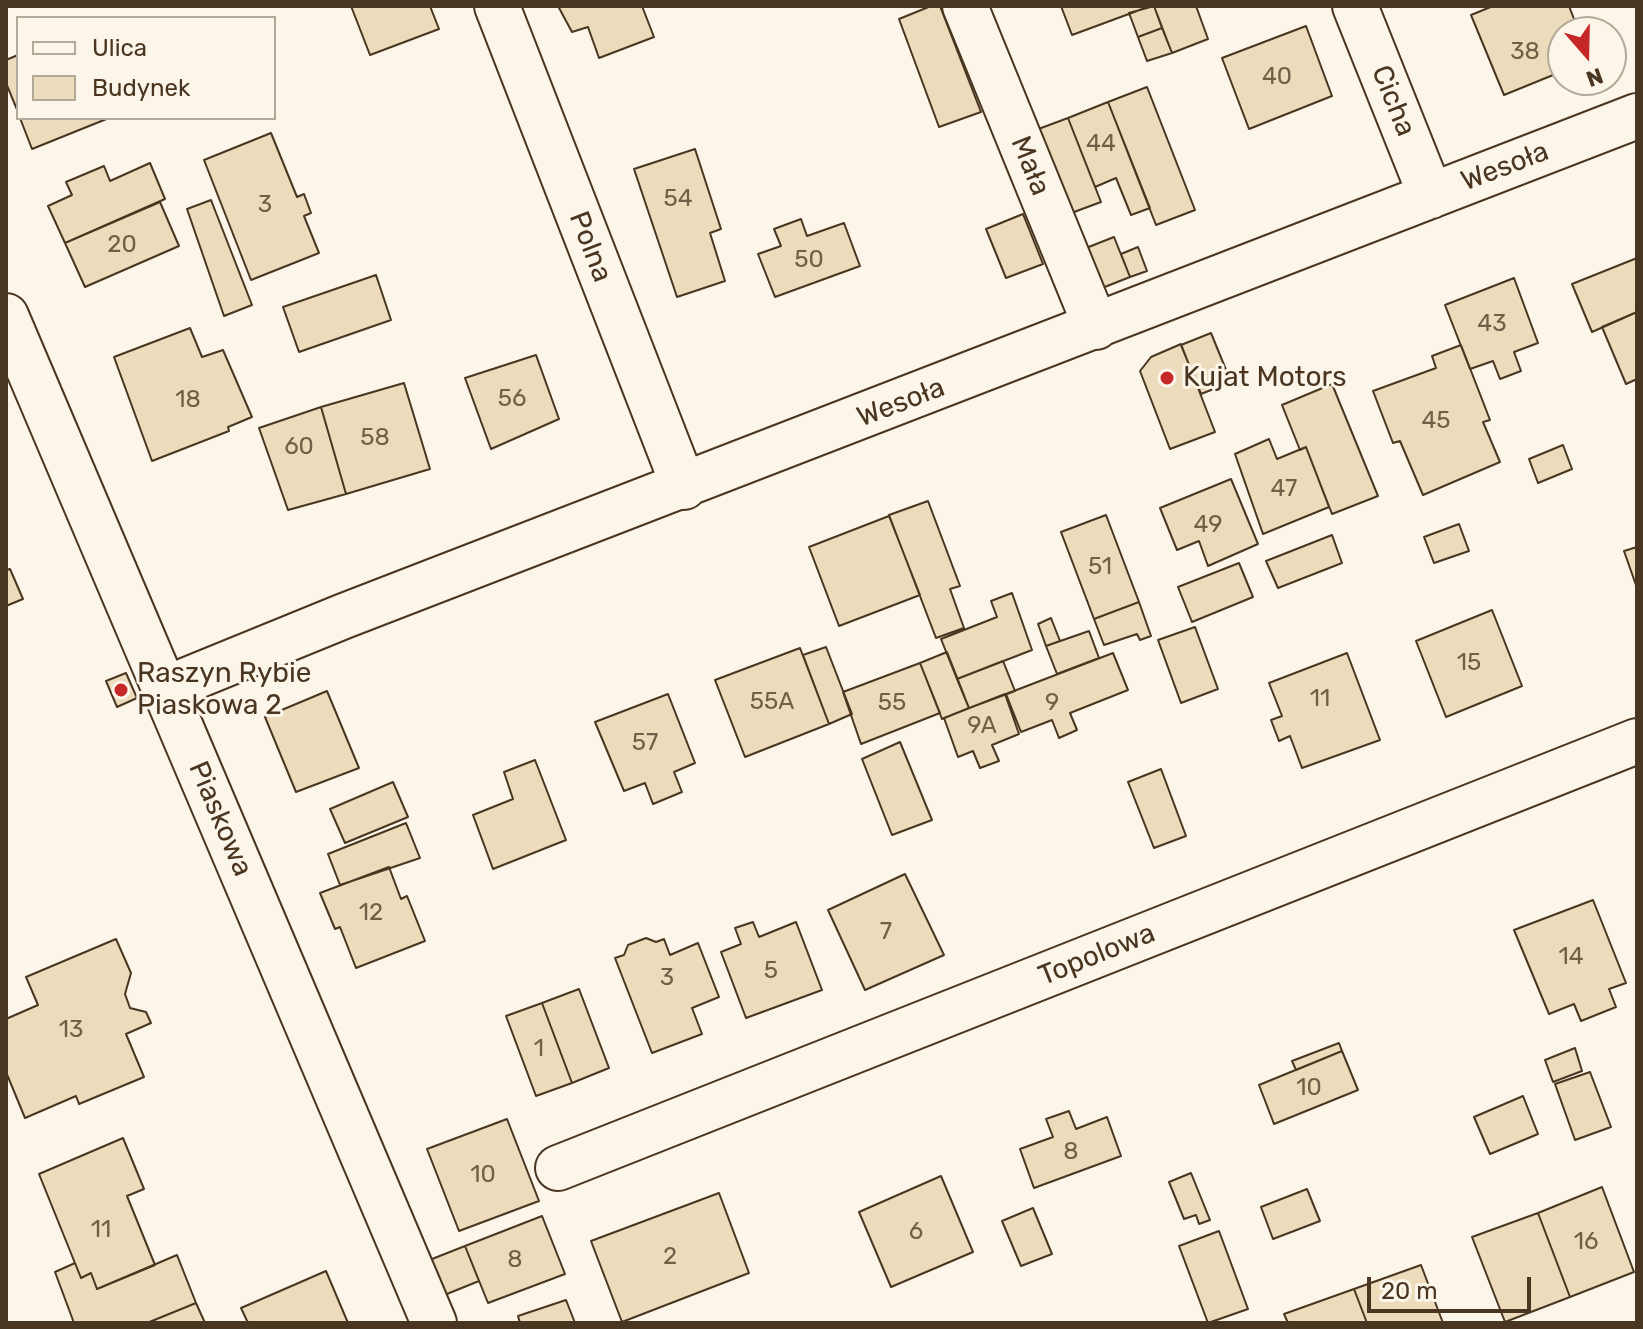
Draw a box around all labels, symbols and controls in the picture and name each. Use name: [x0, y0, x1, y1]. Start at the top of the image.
legend: [16, 16, 276, 120]
north arrow: [1547, 16, 1627, 96]
text: Ulica: [92, 34, 147, 62]
house number: 38: [1510, 38, 1540, 66]
street label: Cicha: [1364, 61, 1422, 141]
text: N: [1583, 62, 1607, 93]
house number: 40: [1262, 63, 1292, 91]
text: Budynek: [92, 74, 190, 102]
house number: 44: [1086, 130, 1116, 158]
street label: Mała: [1003, 131, 1057, 201]
street label: Wesoła: [1456, 135, 1554, 199]
house number: 54: [663, 185, 693, 213]
house number: 3: [258, 191, 272, 219]
street label: Polna: [561, 207, 619, 287]
house number: 20: [107, 231, 137, 259]
house number: 50: [794, 246, 824, 274]
house number: 43: [1477, 310, 1507, 338]
place label: Kujat Motors: [1183, 361, 1347, 395]
marker: Kujat Motors: [1158, 369, 1176, 387]
street label: Wesoła: [852, 371, 950, 435]
house number: 56: [498, 385, 526, 413]
house number: 18: [175, 386, 201, 414]
house number: 45: [1421, 407, 1451, 435]
house number: 58: [360, 424, 390, 452]
house number: 60: [284, 433, 314, 461]
house number: 47: [1271, 475, 1297, 503]
house number: 49: [1194, 511, 1222, 539]
house number: 51: [1088, 553, 1112, 581]
house number: 15: [1457, 649, 1481, 677]
place label: Raszyn Rybie Piaskowa 2: [137, 657, 311, 723]
marker: Raszyn Rybie Piaskowa 2: [112, 681, 130, 699]
house number: 11: [1310, 685, 1330, 713]
house number: 55A: [750, 688, 794, 716]
house number: 55: [878, 689, 906, 717]
house number: 9: [1045, 689, 1059, 717]
house number: 9A: [967, 712, 997, 740]
house number: 57: [632, 729, 658, 757]
street label: Piaskowa: [181, 757, 259, 881]
house number: 12: [359, 899, 383, 927]
street label: Topolowa: [1034, 917, 1160, 993]
house number: 7: [880, 918, 892, 946]
house number: 14: [1558, 943, 1584, 971]
house number: 5: [764, 957, 778, 985]
house number: 3: [660, 964, 674, 992]
house number: 13: [59, 1016, 83, 1044]
house number: 1: [534, 1035, 544, 1063]
house number: 10: [1296, 1074, 1322, 1102]
house number: 8: [1063, 1138, 1079, 1166]
house number: 10: [470, 1161, 496, 1189]
house number: 11: [91, 1216, 111, 1244]
house number: 6: [909, 1218, 923, 1246]
house number: 16: [1574, 1228, 1598, 1256]
house number: 2: [663, 1243, 677, 1271]
house number: 8: [507, 1246, 523, 1274]
scale bar: [1371, 1261, 1535, 1311]
text: 20 m: [1381, 1277, 1438, 1305]

